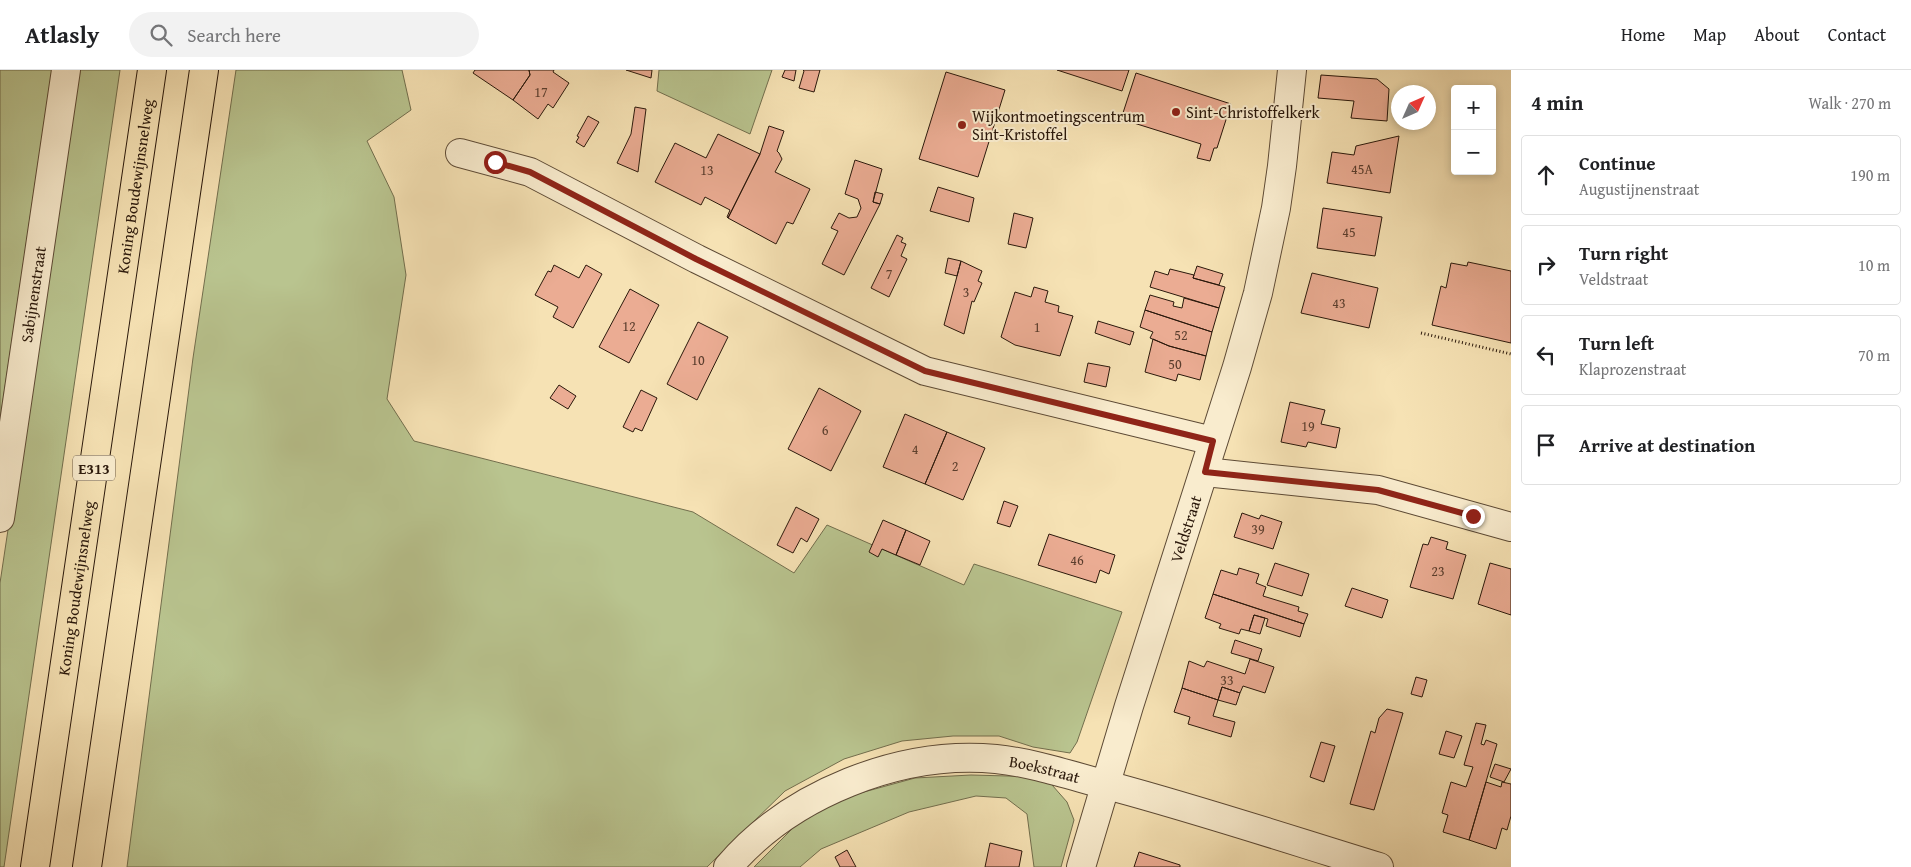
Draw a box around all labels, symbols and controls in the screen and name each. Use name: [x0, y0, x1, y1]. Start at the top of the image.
search box: [129, 12, 479, 57]
text: Atlasly: [25, 17, 99, 52]
icon: search: [147, 21, 175, 49]
text: Search here: [187, 21, 281, 49]
text: Home: [1621, 21, 1665, 48]
text: Map: [1693, 21, 1726, 48]
text: About: [1754, 21, 1800, 48]
text: Contact: [1828, 21, 1886, 48]
house number: 17: [534, 82, 548, 102]
north arrow: [1391, 85, 1436, 130]
map controls: [1451, 85, 1496, 175]
button: +: [1451, 85, 1496, 130]
text: 4 min: [1531, 87, 1583, 118]
text: Walk · 270 m: [1808, 91, 1891, 115]
street label: Koning Boudewijnsnelweg: [110, 97, 160, 275]
place label: Sint-Christoffelkerk: [1186, 100, 1321, 124]
place label: Wijkontmoetingscentrum Sint-Kristoffel: [972, 104, 1145, 146]
marker: Sint-Christoffelkerk: [1170, 106, 1182, 118]
marker: Wijkontmoetingscentrum Sint-Kristoffel: [956, 119, 968, 131]
button: −: [1451, 130, 1496, 175]
text: Continue: [1579, 149, 1656, 177]
route start: [484, 151, 507, 174]
house number: 45A: [1351, 159, 1373, 179]
house number: 13: [700, 160, 714, 180]
icon: ahead: [1532, 161, 1560, 189]
text: 190 m: [1850, 163, 1890, 187]
text: Augustijnenstraat: [1579, 177, 1699, 201]
house number: 45: [1342, 222, 1356, 242]
text: Turn right: [1579, 239, 1668, 267]
street label: Sabijnenstraat: [14, 244, 52, 344]
icon: right: [1532, 251, 1560, 279]
text: 10 m: [1858, 253, 1890, 277]
house number: 7: [886, 264, 893, 284]
text: Veldstraat: [1579, 267, 1648, 291]
house number: 3: [963, 282, 969, 302]
house number: 43: [1332, 293, 1346, 313]
house number: 12: [622, 316, 636, 336]
house number: 1: [1034, 317, 1040, 337]
house number: 52: [1174, 325, 1188, 345]
text: Turn left: [1579, 329, 1654, 357]
icon: left: [1532, 341, 1560, 369]
text: 70 m: [1858, 343, 1890, 367]
house number: 10: [691, 350, 705, 370]
house number: 50: [1168, 354, 1182, 374]
text: Klaprozenstraat: [1579, 357, 1686, 381]
house number: 19: [1301, 416, 1315, 436]
house number: 6: [822, 420, 829, 440]
icon: arrive: [1532, 431, 1560, 459]
text: Arrive at destination: [1579, 431, 1755, 459]
house number: 4: [912, 439, 919, 459]
road number: E313: [73, 456, 115, 480]
house number: 2: [952, 456, 958, 476]
street label: Veldstraat: [1164, 492, 1208, 565]
street label: Koning Boudewijnsnelweg: [51, 499, 101, 677]
route end: [1462, 505, 1485, 528]
house number: 39: [1251, 519, 1265, 539]
house number: 46: [1070, 550, 1084, 570]
house number: 23: [1431, 561, 1445, 581]
house number: 33: [1220, 670, 1234, 690]
street label: Boekstraat: [1008, 749, 1083, 789]

